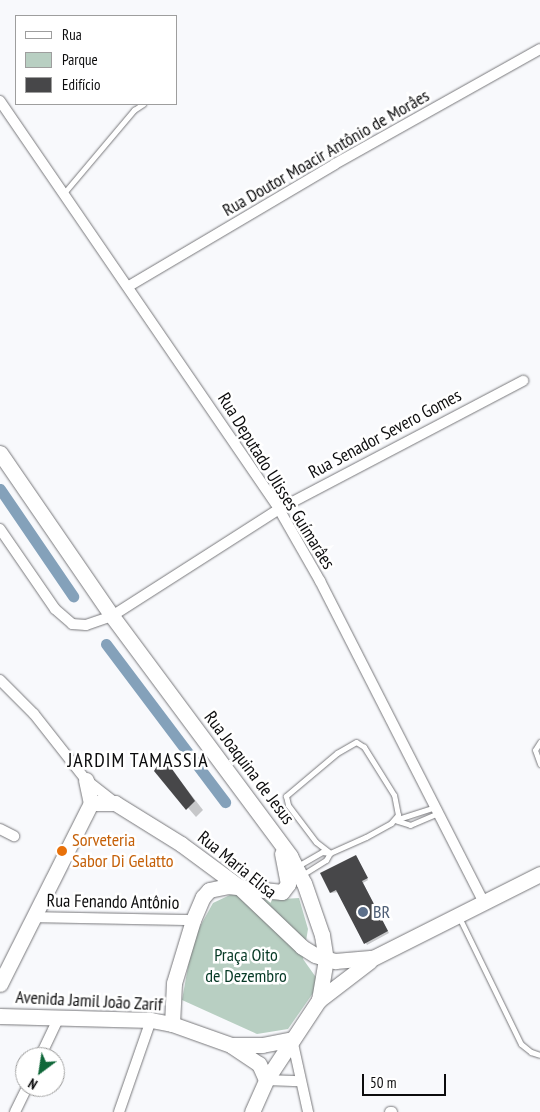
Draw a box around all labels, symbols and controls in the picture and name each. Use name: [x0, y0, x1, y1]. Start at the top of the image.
legend: [15, 15, 178, 105]
text: Rua: [62, 25, 82, 44]
text: Parque: [62, 50, 98, 69]
text: Edifício: [62, 75, 100, 94]
street label: Rua Doutor Moacir Antônio de Morâes: [219, 85, 433, 221]
street label: Rua Senador Severo Gomes: [305, 385, 465, 483]
street label: Rua Deputado Ulisses Guímarâes: [213, 389, 339, 573]
street label: Rua Joaquina de Jesus: [199, 707, 299, 829]
district label: JARDIM TAMASSIA: [65, 748, 211, 772]
street label: Rua Maria Elisa: [193, 827, 281, 903]
place label: Sorveteria Sabor Di Gelatto: [72, 830, 174, 872]
marker: Sorveteria Sabor Di Gelatto: [56, 845, 68, 857]
street label: Rua Fenando Antônio: [46, 890, 180, 914]
place label: BR: [373, 901, 390, 923]
marker: BR: [357, 906, 369, 918]
park label: Praça Oito de Dezembro: [205, 945, 287, 988]
street label: Avenida Jamil João Zarif: [15, 986, 163, 1016]
north arrow: [15, 1047, 65, 1097]
scale bar: [365, 1064, 449, 1096]
text: 50 m: [370, 1073, 396, 1092]
text: N: [25, 1074, 41, 1094]

